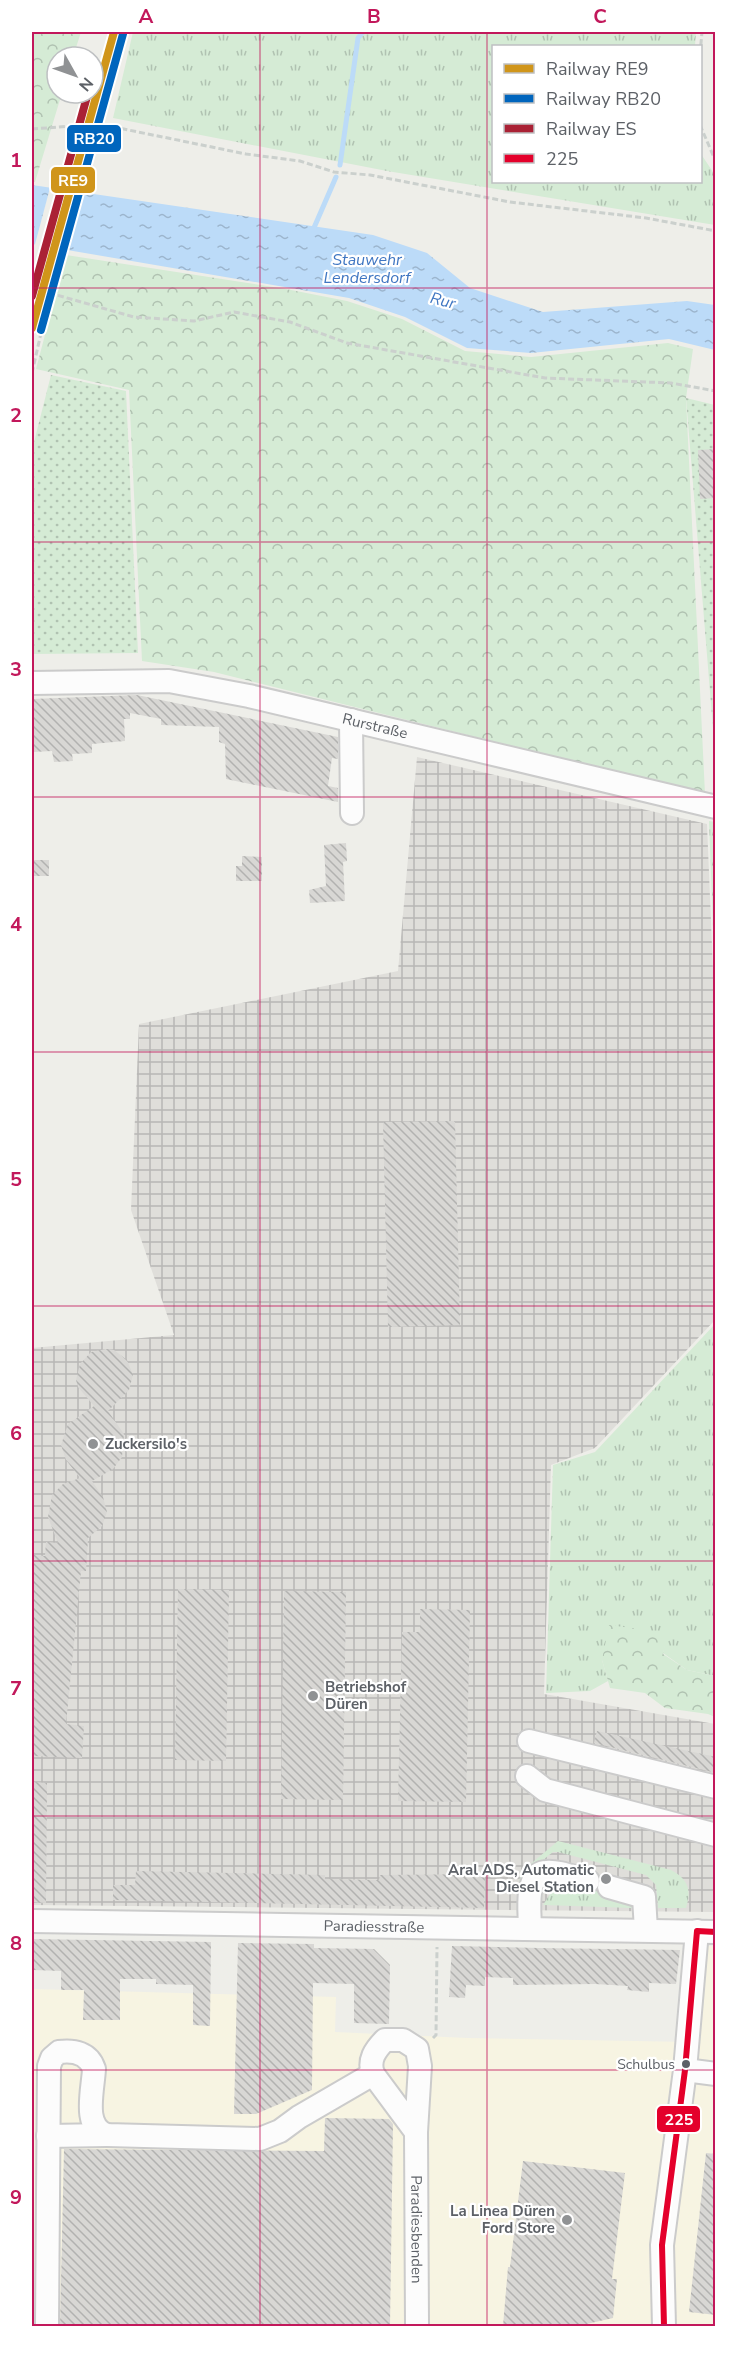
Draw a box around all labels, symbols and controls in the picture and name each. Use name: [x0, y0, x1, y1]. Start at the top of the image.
text: A: [139, 3, 154, 30]
text: B: [367, 3, 381, 30]
text: C: [593, 3, 607, 30]
north arrow: [45, 45, 105, 105]
legend: [492, 45, 702, 183]
text: Railway RE9: [546, 57, 648, 81]
text: N: [73, 72, 98, 96]
text: Railway RB20: [546, 87, 661, 111]
text: Railway ES: [546, 117, 637, 141]
line badge: RB20: [66, 124, 122, 153]
text: RB20: [73, 128, 115, 150]
text: 1: [10, 147, 22, 174]
text: 225: [546, 147, 578, 171]
line badge: RE9: [50, 166, 96, 194]
text: RE9: [58, 170, 88, 192]
water label: Stauwehr Lendersdorf: [323, 249, 412, 289]
water label: Rur: [428, 287, 459, 315]
text: 2: [10, 402, 22, 429]
text: 3: [10, 656, 22, 683]
street label: Rurstraße: [340, 709, 410, 743]
text: 4: [10, 911, 22, 938]
text: 5: [10, 1166, 22, 1193]
text: 6: [10, 1420, 22, 1447]
place label: Zuckersilo's: [105, 1434, 187, 1454]
marker: Zuckersilo's: [86, 1437, 100, 1451]
text: 7: [10, 1675, 22, 1702]
place label: Betriebshof Düren: [325, 1677, 407, 1714]
marker: Betriebshof Düren: [306, 1689, 320, 1703]
place label: Aral ADS, Automatic Diesel Station: [448, 1860, 594, 1897]
marker: Aral ADS, Automatic Diesel Station: [599, 1872, 613, 1886]
street label: Paradiesstraße: [323, 1916, 424, 1937]
text: 8: [10, 1930, 22, 1957]
place label: Schulbus: [617, 2055, 675, 2074]
marker: Schulbus: [680, 2058, 692, 2070]
line badge: 225: [656, 2105, 701, 2133]
text: 225: [665, 2109, 693, 2131]
street label: Paradiesbenden: [406, 2175, 427, 2284]
text: 9: [10, 2184, 22, 2211]
place label: La Linea Düren Ford Store: [450, 2201, 555, 2238]
marker: La Linea Düren Ford Store: [560, 2213, 574, 2227]

